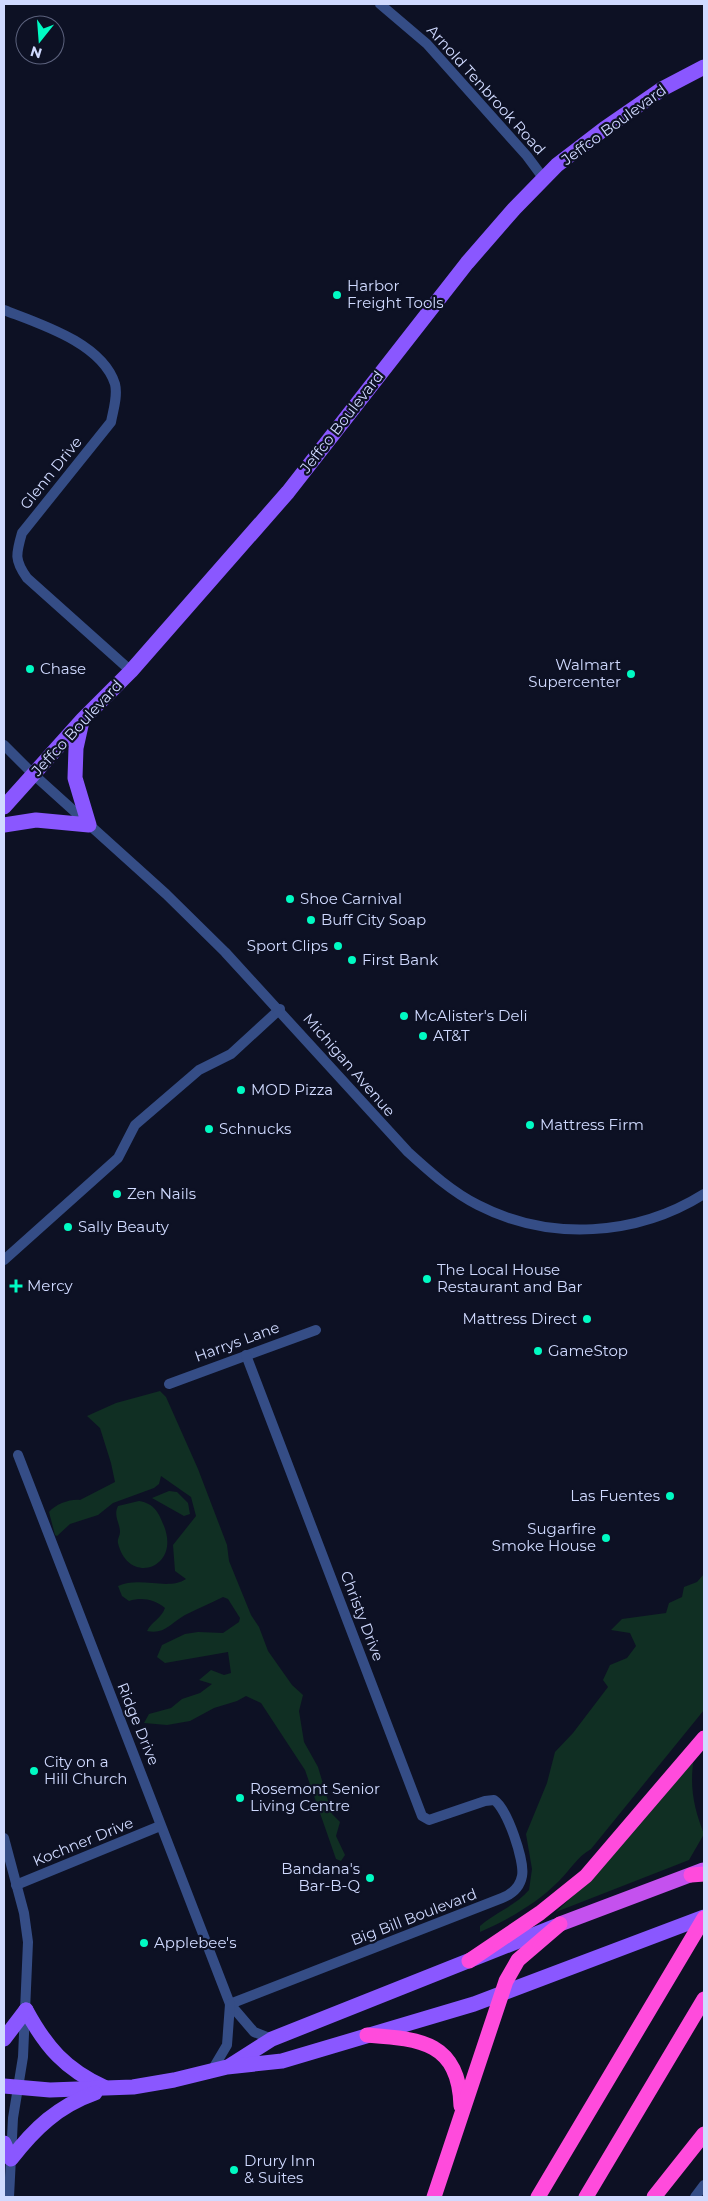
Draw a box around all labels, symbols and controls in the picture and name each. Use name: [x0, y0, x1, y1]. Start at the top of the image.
north arrow: [15, 15, 65, 65]
street label: Arnold Tenbrook Road: [423, 21, 550, 159]
text: N: [28, 42, 44, 63]
street label: Jeffco Boulevard: [557, 80, 670, 170]
place label: Harbor Freight Tools: [347, 276, 444, 312]
marker: Harbor Freight Tools: [331, 289, 343, 301]
street label: Jeffco Boulevard: [295, 367, 387, 477]
street label: Glenn Drive: [15, 432, 86, 513]
place label: Walmart Supercenter: [528, 655, 621, 691]
place label: Chase: [40, 659, 86, 678]
marker: Chase: [24, 663, 36, 675]
marker: Walmart Supercenter: [625, 668, 637, 680]
street label: Jeffco Boulevard: [26, 676, 126, 780]
place label: Shoe Carnival: [300, 889, 402, 908]
marker: Shoe Carnival: [284, 893, 296, 905]
place label: Buff City Soap: [321, 910, 426, 929]
marker: Buff City Soap: [305, 914, 317, 926]
place label: Sport Clips: [247, 936, 328, 955]
marker: Sport Clips: [332, 940, 344, 952]
place label: First Bank: [362, 950, 438, 969]
marker: First Bank: [346, 954, 358, 966]
place label: McAlister's Deli: [414, 1006, 528, 1025]
street label: Michigan Avenue: [299, 1009, 399, 1120]
marker: McAlister's Deli: [398, 1010, 410, 1022]
place label: AT&T: [433, 1026, 470, 1045]
marker: AT&T: [417, 1030, 429, 1042]
place label: MOD Pizza: [251, 1080, 333, 1099]
marker: MOD Pizza: [235, 1084, 247, 1096]
place label: Mattress Firm: [540, 1115, 644, 1134]
place label: Schnucks: [219, 1119, 291, 1138]
marker: Mattress Firm: [524, 1119, 536, 1131]
marker: Schnucks: [203, 1123, 215, 1135]
place label: Zen Nails: [127, 1184, 196, 1203]
marker: Zen Nails: [111, 1188, 123, 1200]
place label: Sally Beauty: [78, 1217, 170, 1236]
marker: Sally Beauty: [62, 1221, 74, 1233]
place label: The Local House Restaurant and Bar: [437, 1260, 583, 1296]
marker: The Local House Restaurant and Bar: [421, 1273, 433, 1285]
place label: Mercy: [27, 1276, 74, 1295]
marker: Mercy: [9, 1279, 23, 1293]
place label: Mattress Direct: [462, 1309, 577, 1328]
marker: Mattress Direct: [581, 1313, 593, 1325]
street label: Harrys Lane: [192, 1317, 282, 1366]
place label: GameStop: [548, 1341, 628, 1360]
marker: GameStop: [532, 1345, 544, 1357]
place label: Las Fuentes: [570, 1486, 660, 1505]
marker: Las Fuentes: [664, 1490, 676, 1502]
place label: Sugarfire Smoke House: [492, 1519, 596, 1555]
marker: Sugarfire Smoke House: [600, 1532, 612, 1544]
street label: Christy Drive: [337, 1568, 388, 1664]
street label: Ridge Drive: [113, 1680, 164, 1768]
place label: City on a Hill Church: [44, 1752, 127, 1788]
marker: City on a Hill Church: [28, 1765, 40, 1777]
place label: Rosemont Senior Living Centre: [250, 1779, 380, 1815]
marker: Rosemont Senior Living Centre: [234, 1792, 246, 1804]
street label: Kochner Drive: [30, 1813, 136, 1870]
place label: Bandana's Bar-B-Q: [281, 1859, 360, 1895]
marker: Bandana's Bar-B-Q: [364, 1872, 376, 1884]
street label: Big Bill Boulevard: [348, 1884, 479, 1949]
place label: Applebee's: [154, 1933, 236, 1952]
marker: Applebee's: [138, 1937, 150, 1949]
place label: Drury Inn & Suites: [244, 2151, 315, 2187]
marker: Drury Inn & Suites: [228, 2164, 240, 2176]

